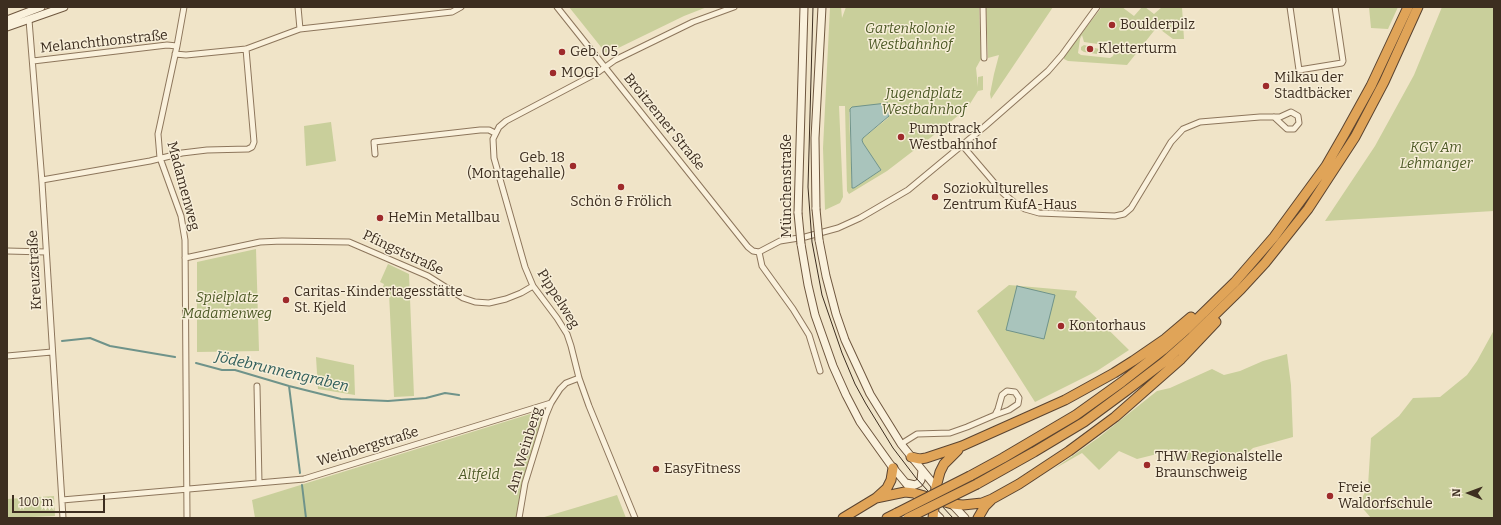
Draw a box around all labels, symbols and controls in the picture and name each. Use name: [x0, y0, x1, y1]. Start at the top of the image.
place label: Boulderpilz: [1120, 17, 1195, 33]
marker: Boulderpilz: [1107, 20, 1117, 30]
park label: Gartenkolonie Westbahnhof: [865, 21, 955, 54]
street label: Melanchthonstraße: [39, 27, 169, 57]
place label: Kletterturm: [1098, 41, 1177, 57]
place label: Geb. 05: [570, 44, 618, 60]
marker: Kletterturm: [1085, 44, 1095, 54]
marker: Geb. 05: [557, 47, 567, 57]
place label: MOGI: [561, 65, 599, 81]
marker: MOGI: [548, 68, 558, 78]
street label: Broitzemer Straße: [620, 70, 708, 174]
place label: Milkau der Stadtbäcker: [1274, 70, 1352, 102]
marker: Milkau der Stadtbäcker: [1261, 81, 1271, 91]
park label: Jugendplatz Westbahnhof: [881, 86, 967, 118]
place label: Pumptrack Westbahnhof: [909, 121, 997, 154]
marker: Pumptrack Westbahnhof: [896, 132, 906, 142]
street label: Münchenstraße: [779, 134, 795, 238]
street label: Madamenweg: [163, 140, 203, 232]
park label: KGV Am Lehmanger: [1400, 140, 1472, 172]
place label: Geb. 18 (Montagehalle): [467, 150, 565, 182]
marker: Geb. 18 (Montagehalle): [568, 161, 578, 171]
place label: Soziokulturelles Zentrum KufA-Haus: [943, 181, 1077, 214]
marker: Schön & Frölich: [616, 182, 626, 192]
marker: Soziokulturelles Zentrum KufA-Haus: [930, 192, 940, 202]
place label: Schön & Frölich: [570, 194, 672, 210]
place label: HeMin Metallbau: [388, 210, 500, 226]
marker: HeMin Metallbau: [375, 213, 385, 223]
street label: Pfingststraße: [360, 227, 446, 279]
street label: Kreuzstraße: [25, 230, 45, 310]
street label: Pippelweg: [533, 266, 583, 332]
place label: Caritas-Kindertagesstätte St. Kjeld: [294, 284, 463, 316]
park label: Spielplatz Madamenweg: [182, 290, 272, 322]
marker: Caritas-Kindertagesstätte St. Kjeld: [281, 295, 291, 305]
place label: Kontorhaus: [1069, 318, 1146, 334]
marker: Kontorhaus: [1056, 321, 1066, 331]
water label: Jödebrunnengraben: [213, 348, 351, 396]
street label: Am Weinberg: [504, 405, 546, 495]
street label: Weinbergstraße: [315, 424, 421, 470]
place label: THW Regionalstelle Braunschweig: [1155, 449, 1283, 482]
marker: THW Regionalstelle Braunschweig: [1142, 460, 1152, 470]
place label: EasyFitness: [664, 461, 741, 477]
marker: EasyFitness: [651, 464, 661, 474]
park label: Altfeld: [458, 467, 500, 483]
north arrow: [1449, 473, 1489, 513]
place label: Freie Waldorfschule: [1338, 480, 1433, 512]
scale bar: [14, 487, 107, 513]
text: N: [1450, 488, 1463, 497]
marker: Freie Waldorfschule: [1325, 491, 1335, 501]
text: 100 m: [19, 495, 53, 509]

